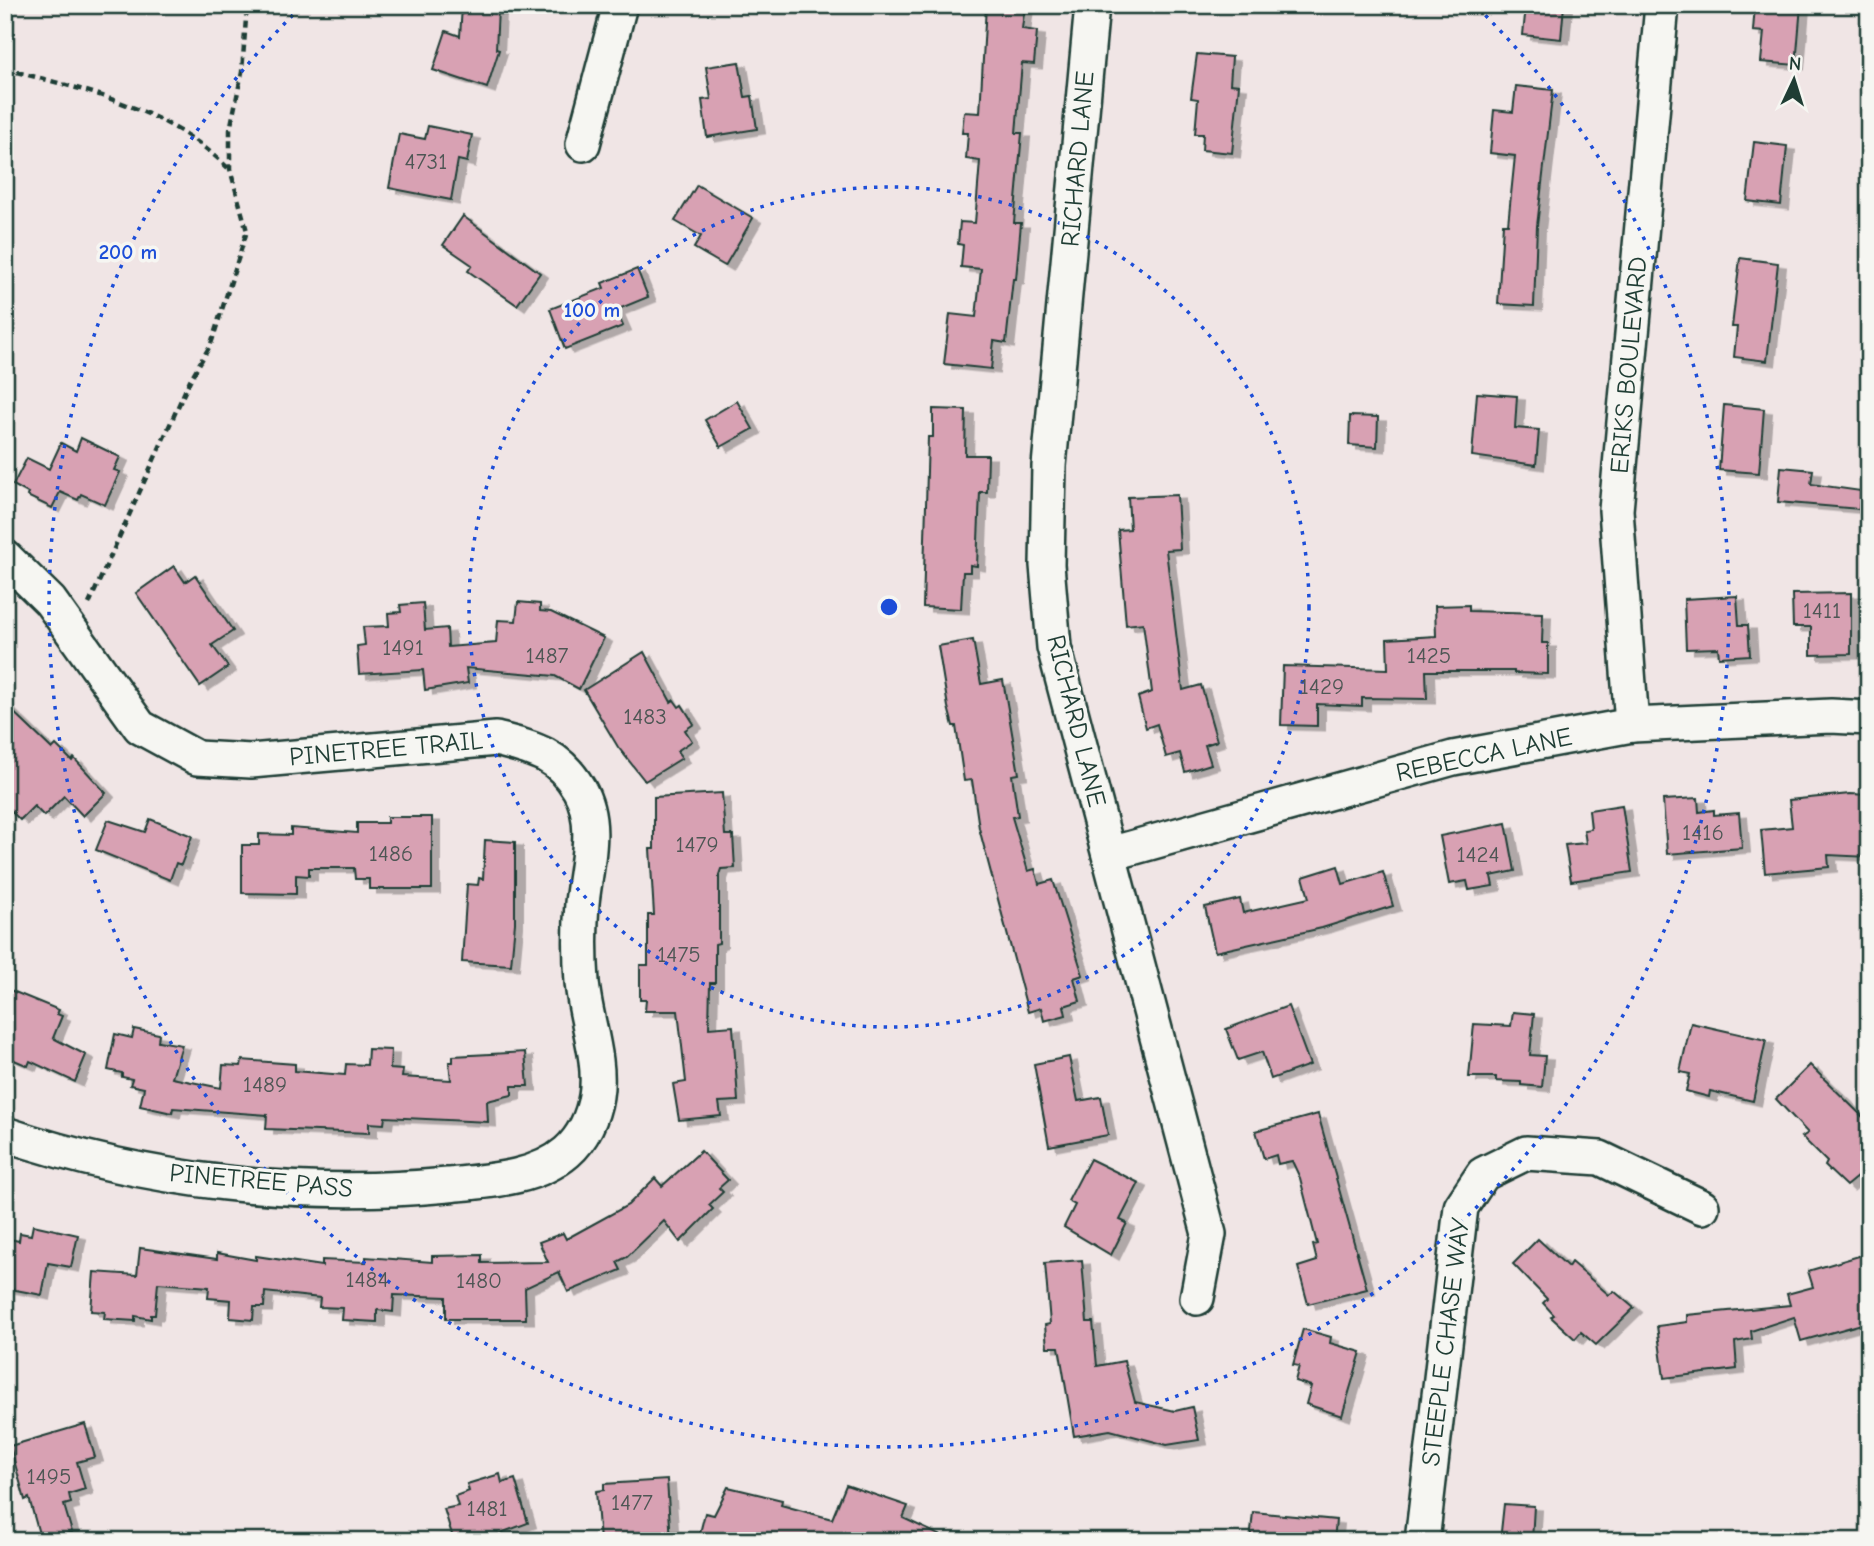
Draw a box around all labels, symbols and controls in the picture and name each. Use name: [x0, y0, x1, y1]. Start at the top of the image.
north arrow: [1758, 46, 1828, 116]
text: N: [1788, 53, 1802, 75]
street label: RICHARD LANE: [1055, 70, 1101, 248]
house number: 4731: [405, 148, 447, 175]
text: 200 m: [99, 240, 157, 264]
street label: ERIKS BOULEVARD: [1605, 255, 1653, 475]
text: 100 m: [564, 298, 620, 322]
centre of rings: [877, 595, 901, 619]
house number: 1411: [1803, 597, 1841, 624]
street label: RICHARD LANE: [1040, 632, 1112, 810]
house number: 1491: [382, 634, 424, 661]
house number: 1487: [526, 642, 569, 669]
house number: 1425: [1407, 642, 1451, 669]
house number: 1429: [1300, 673, 1344, 700]
house number: 1483: [623, 703, 667, 730]
street label: REBECCA LANE: [1393, 722, 1575, 788]
street label: PINETREE TRAIL: [288, 726, 484, 772]
house number: 1416: [1682, 819, 1724, 846]
house number: 1479: [675, 831, 719, 858]
house number: 1486: [369, 840, 413, 867]
house number: 1424: [1456, 841, 1500, 868]
house number: 1475: [657, 941, 701, 968]
house number: 1489: [243, 1071, 287, 1098]
street label: PINETREE PASS: [168, 1158, 354, 1204]
street label: STEEPLE CHASE WAY: [1416, 1216, 1476, 1468]
house number: 1484: [345, 1266, 389, 1293]
house number: 1480: [456, 1267, 502, 1294]
house number: 1495: [27, 1463, 71, 1490]
house number: 1477: [611, 1489, 653, 1516]
house number: 1481: [466, 1495, 508, 1522]

